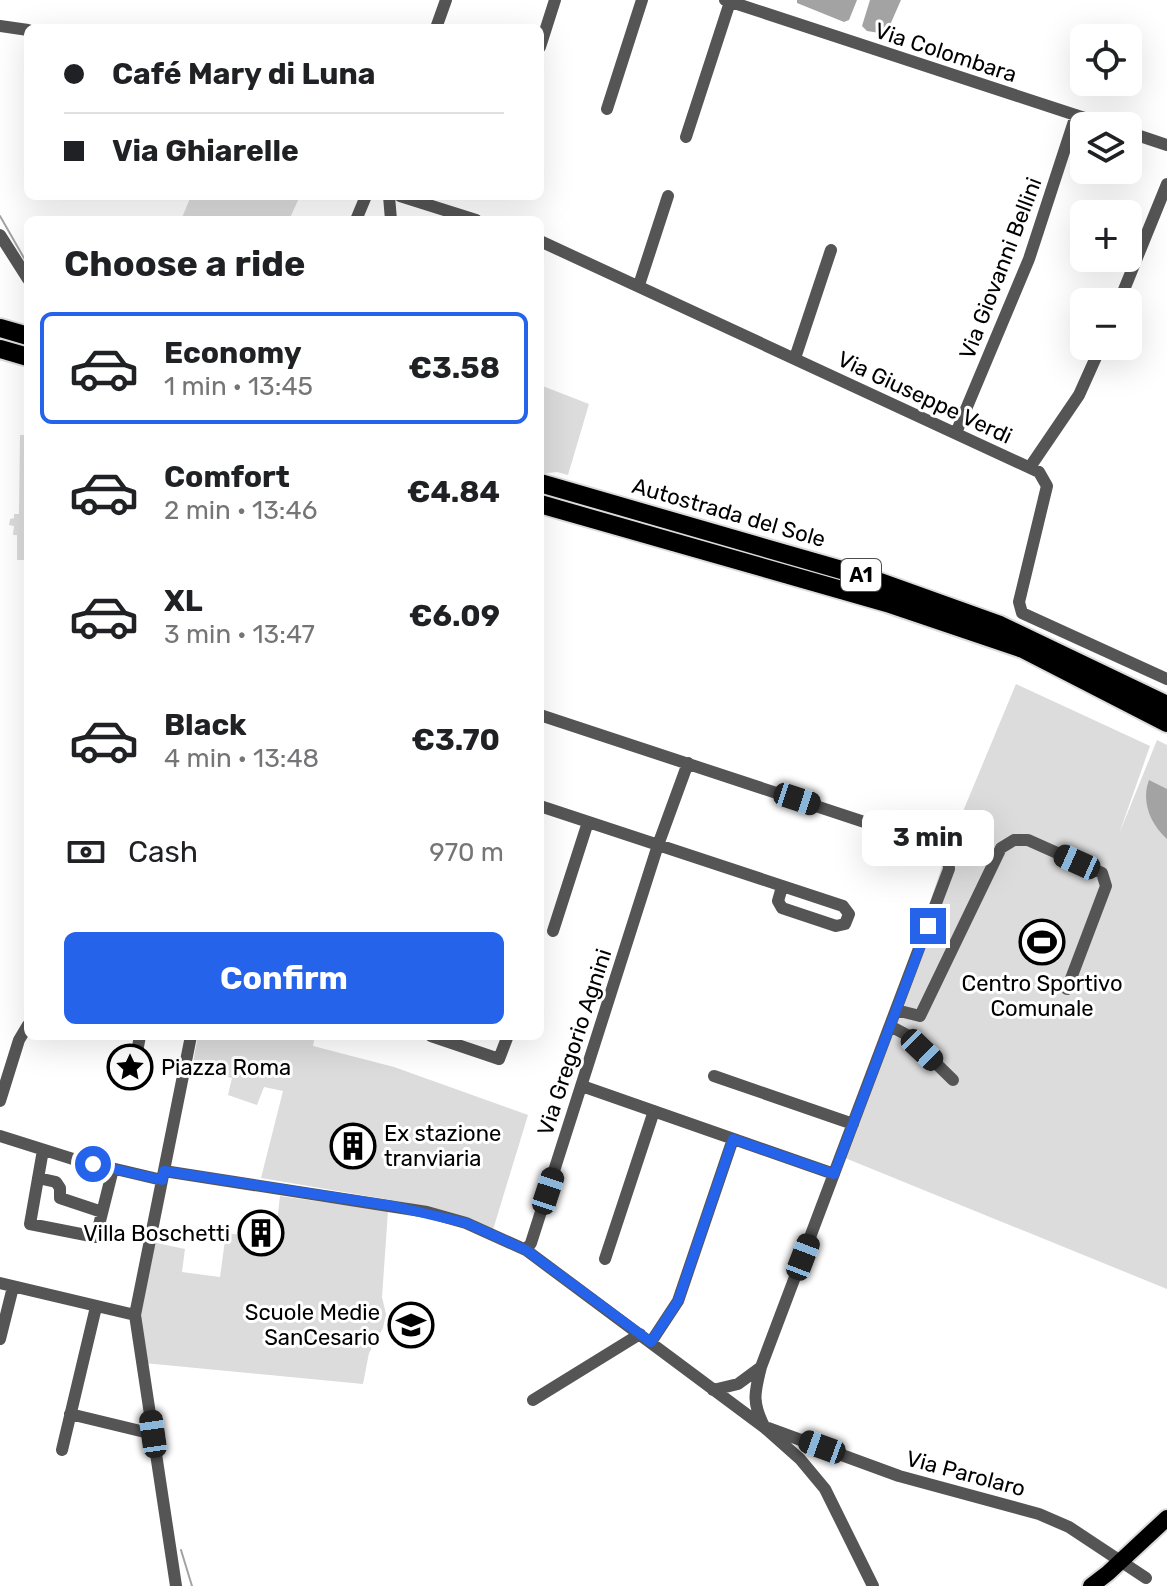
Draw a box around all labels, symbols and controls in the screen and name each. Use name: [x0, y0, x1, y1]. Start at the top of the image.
street label: Via Colombara: [871, 17, 1020, 88]
map controls: [1070, 24, 1142, 360]
button: locate: [1070, 24, 1142, 96]
text: Café Mary di Luna: [112, 56, 375, 92]
button: layers: [1070, 112, 1142, 184]
text: Via Ghiarelle: [112, 133, 299, 169]
street label: Via Giovanni Bellini: [953, 173, 1048, 363]
button: +: [1070, 200, 1142, 272]
text: Choose a ride: [64, 242, 305, 285]
button: −: [1070, 288, 1142, 360]
icon: car: [68, 332, 140, 404]
text: Economy: [164, 335, 302, 371]
street label: Via Giuseppe Verdi: [833, 345, 1016, 450]
text: €3.58: [408, 350, 500, 386]
text: 1 min · 13:45: [164, 371, 313, 402]
icon: car: [68, 456, 140, 528]
text: Comfort: [164, 459, 290, 495]
street label: Autostrada del Sole: [629, 472, 829, 553]
text: €4.84: [407, 474, 500, 510]
text: 2 min · 13:46: [164, 495, 317, 526]
road number: A1: [841, 559, 881, 591]
icon: car: [68, 580, 140, 652]
text: XL: [164, 583, 203, 619]
text: €6.09: [409, 598, 500, 634]
text: 3 min · 13:47: [164, 619, 315, 650]
icon: car: [68, 704, 140, 776]
text: Black: [164, 707, 247, 743]
text: €3.70: [411, 722, 500, 758]
text: 4 min · 13:48: [164, 743, 319, 774]
car: [770, 780, 824, 818]
callout: 3 min: [862, 810, 994, 866]
text: 3 min: [893, 822, 963, 853]
icon: cash: [64, 830, 108, 874]
text: Cash: [128, 834, 198, 870]
text: 970 m: [429, 837, 504, 868]
car: [1050, 841, 1104, 883]
route end: [910, 908, 946, 944]
sports icon: Centro Sportivo Comunale: [1018, 918, 1066, 966]
button: Confirm: [64, 932, 504, 1024]
street label: Via Gregorio Agnini: [532, 945, 617, 1139]
place label: Centro Sportivo Comunale: [961, 970, 1123, 1022]
car: [896, 1025, 948, 1075]
place icon: Piazza Roma: [106, 1043, 154, 1091]
place label: Piazza Roma: [161, 1054, 291, 1081]
place label: Ex stazione tranviaria: [384, 1120, 501, 1172]
building icon: Ex stazione tranviaria: [329, 1122, 377, 1170]
route start: [75, 1146, 111, 1182]
car: [529, 1164, 567, 1218]
building icon: Villa Boschetti: [237, 1209, 285, 1257]
place label: Villa Boschetti: [83, 1220, 230, 1247]
car: [783, 1230, 823, 1284]
place label: Scuole Medie SanCesario: [245, 1299, 380, 1351]
school or university icon: Scuole Medie SanCesario: [387, 1301, 435, 1349]
car: [138, 1409, 168, 1459]
car: [795, 1428, 849, 1466]
street label: Via Parolaro: [903, 1445, 1028, 1502]

